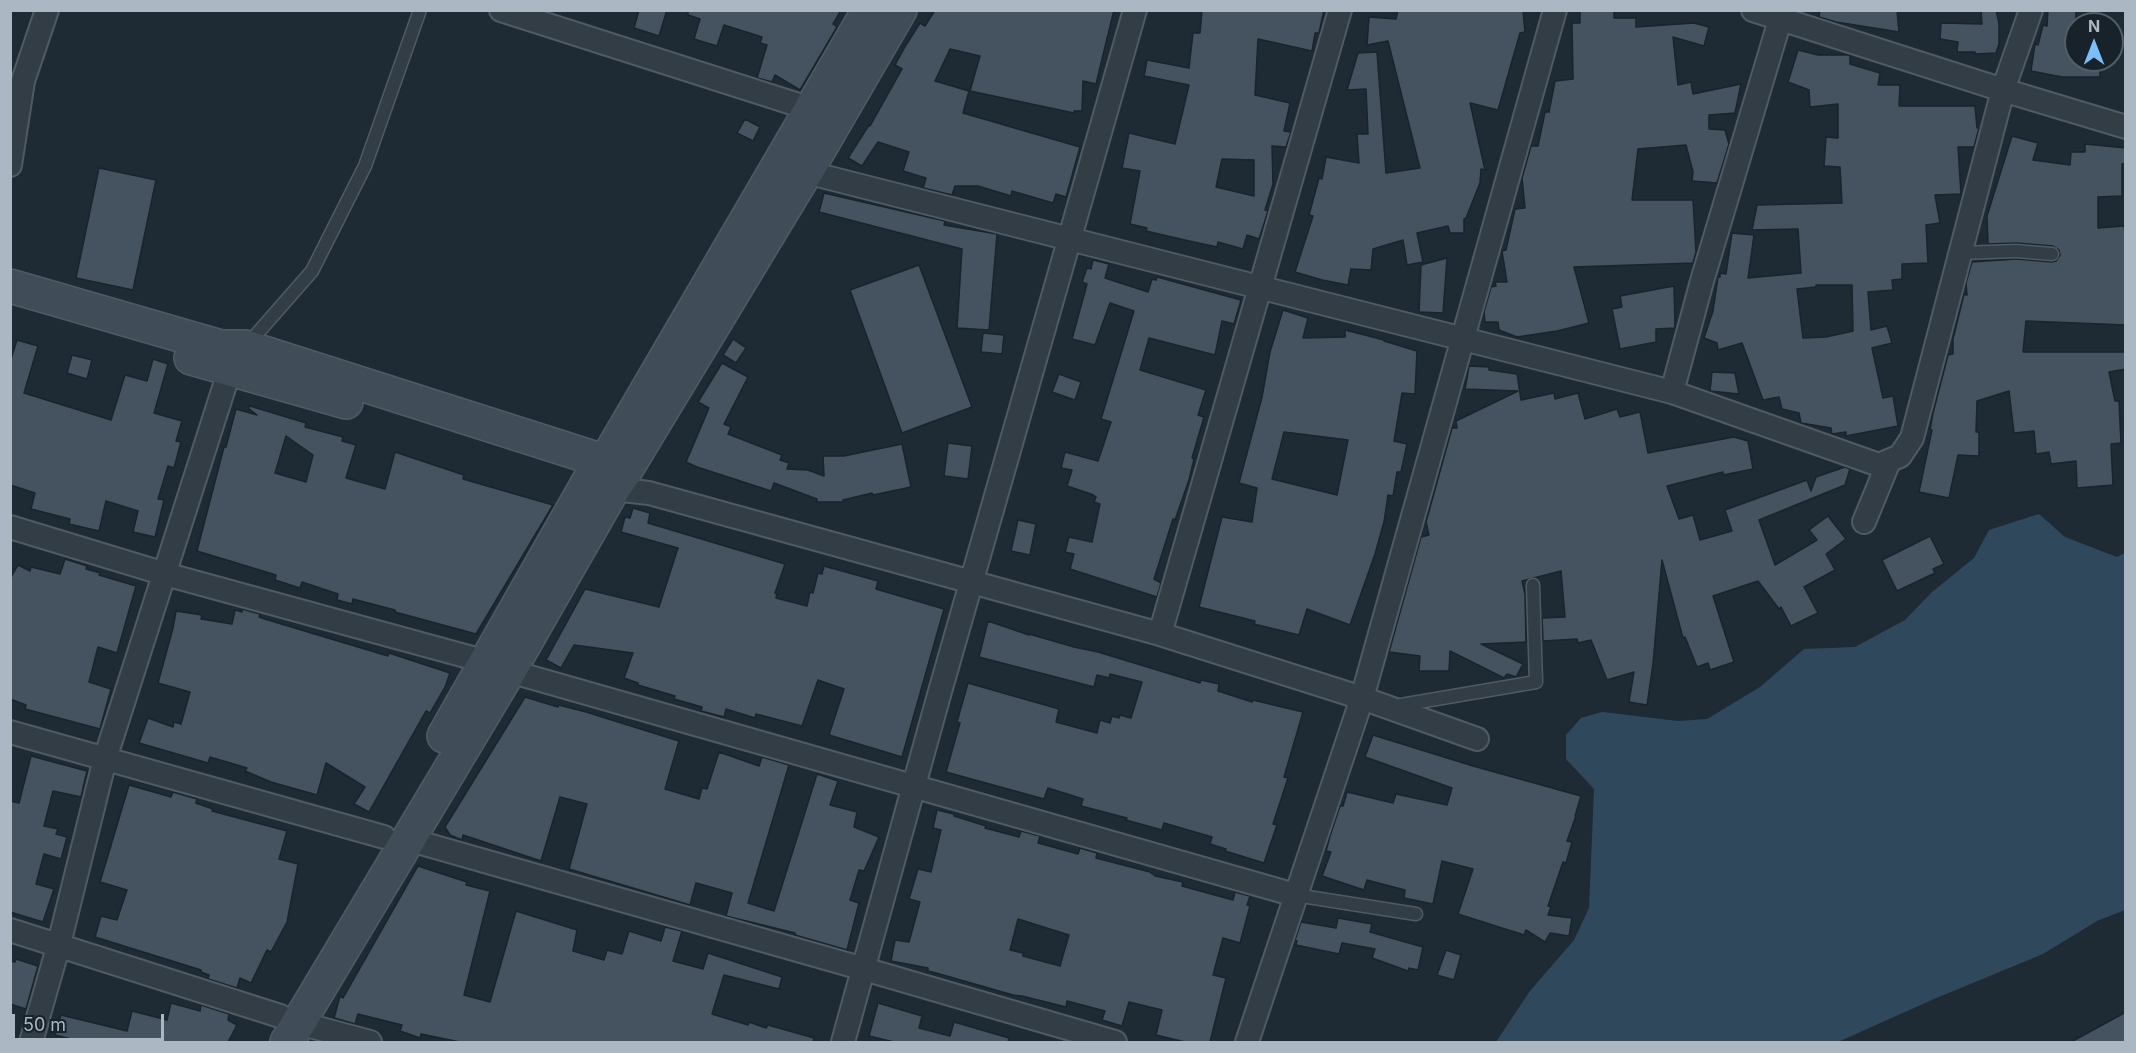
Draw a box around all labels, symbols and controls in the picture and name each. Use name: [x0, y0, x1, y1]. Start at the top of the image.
north arrow: [2064, 12, 2124, 72]
text: N: [2088, 16, 2100, 36]
scale bar: [15, 1002, 166, 1040]
text: 50 m: [23, 1014, 66, 1035]

